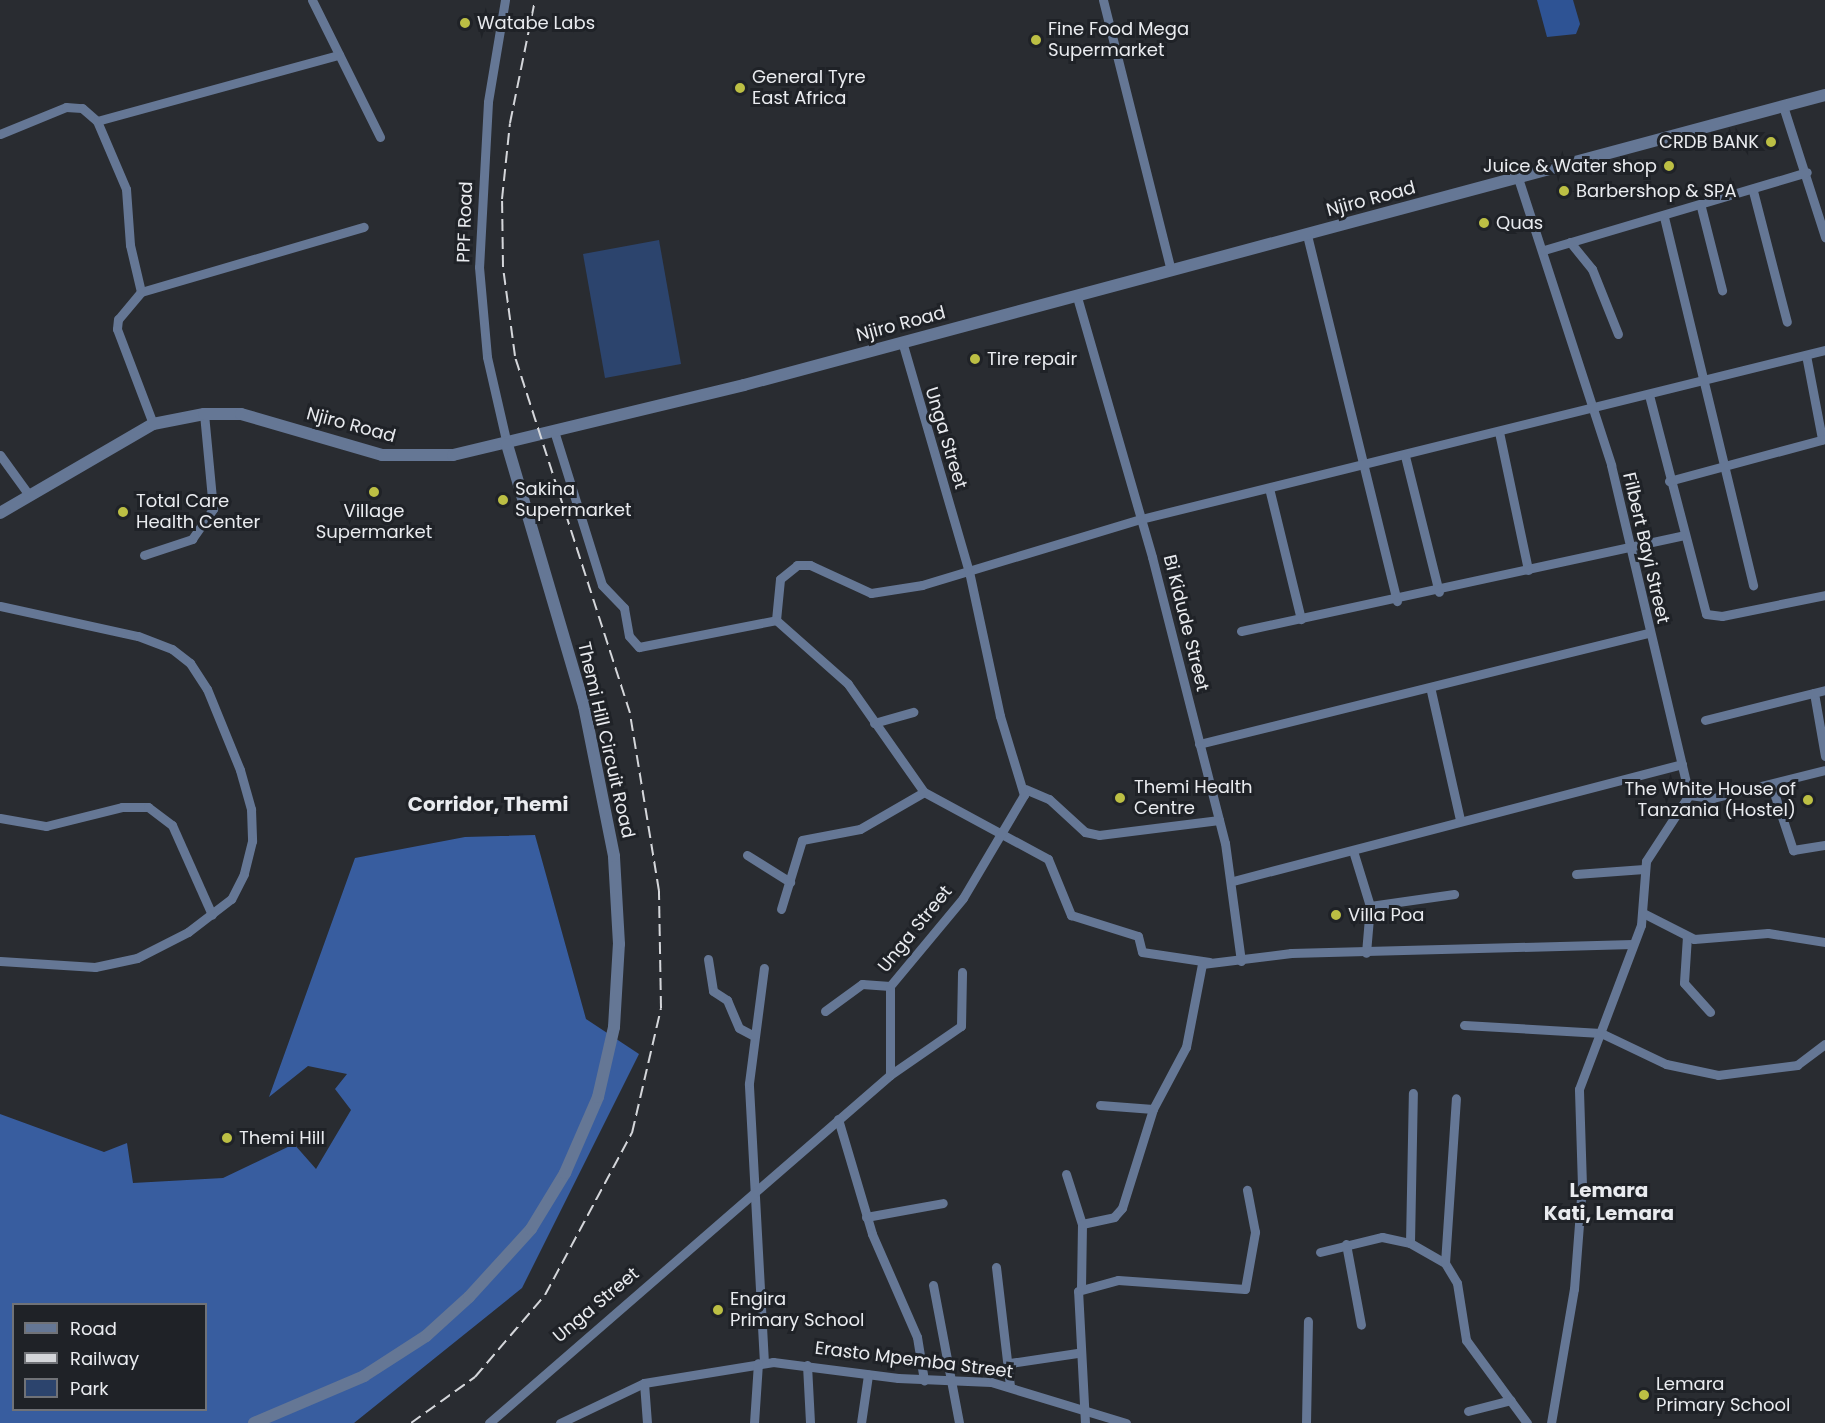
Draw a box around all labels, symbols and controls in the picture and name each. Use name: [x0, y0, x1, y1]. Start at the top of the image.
place label: Watabe Labs: [477, 12, 595, 34]
marker: Watabe Labs: [458, 16, 472, 30]
place label: Fine Food Mega Supermarket: [1048, 19, 1189, 62]
marker: Fine Food Mega Supermarket: [1029, 33, 1043, 47]
place label: General Tyre East Africa: [752, 67, 866, 110]
marker: General Tyre East Africa: [733, 81, 747, 95]
place label: CRDB BANK: [1659, 131, 1759, 153]
marker: CRDB BANK: [1764, 135, 1778, 149]
place label: Juice & Water shop: [1483, 155, 1657, 177]
marker: Juice & Water shop: [1662, 159, 1676, 173]
street label: Njiro Road: [1324, 177, 1418, 221]
place label: Barbershop & SPA: [1576, 180, 1737, 202]
street label: PPF Road: [453, 181, 477, 263]
marker: Barbershop & SPA: [1557, 184, 1571, 198]
place label: Quas: [1496, 212, 1543, 234]
marker: Quas: [1477, 216, 1491, 230]
street label: Njiro Road: [854, 302, 948, 346]
place label: Tire repair: [987, 348, 1077, 370]
marker: Tire repair: [968, 352, 982, 366]
street label: Unga Street: [920, 384, 972, 492]
street label: Njiro Road: [304, 403, 398, 447]
street label: Filbert Bayi Street: [1618, 470, 1674, 626]
place label: Sakina Supermarket: [515, 479, 632, 522]
marker: Village Supermarket: [367, 485, 381, 499]
place label: Total Care Health Center: [136, 491, 260, 534]
marker: Sakina Supermarket: [496, 493, 510, 507]
place label: Village Supermarket: [316, 501, 432, 544]
marker: Total Care Health Center: [114, 503, 132, 521]
street label: Bi Kidude Street: [1159, 552, 1213, 694]
street label: Themi Hill Circuit Road: [573, 640, 639, 840]
place label: Themi Health Centre: [1134, 777, 1252, 820]
place label: The White House of Tanzania (Hostel): [1624, 779, 1796, 822]
marker: Themi Health Centre: [1111, 789, 1129, 807]
district label: Corridor, Themi: [408, 792, 568, 816]
marker: The White House of Tanzania (Hostel): [1801, 793, 1815, 807]
street label: Unga Street: [873, 881, 957, 977]
place label: Villa Poa: [1348, 904, 1425, 926]
marker: Villa Poa: [1329, 908, 1343, 922]
place label: Themi Hill: [239, 1127, 325, 1149]
marker: Themi Hill: [220, 1131, 234, 1145]
district label: Lemara Kati, Lemara: [1544, 1178, 1674, 1225]
street label: Unga Street: [549, 1263, 643, 1347]
place label: Engira Primary School: [730, 1289, 864, 1332]
legend: [12, 1303, 207, 1411]
marker: Engira Primary School: [711, 1303, 725, 1317]
text: Road: [70, 1316, 117, 1341]
street label: Erasto Mpemba Street: [814, 1337, 1014, 1383]
text: Railway: [70, 1346, 139, 1371]
place label: Lemara Primary School: [1656, 1374, 1790, 1416]
text: Park: [70, 1376, 109, 1401]
marker: Lemara Primary School: [1637, 1388, 1651, 1402]

